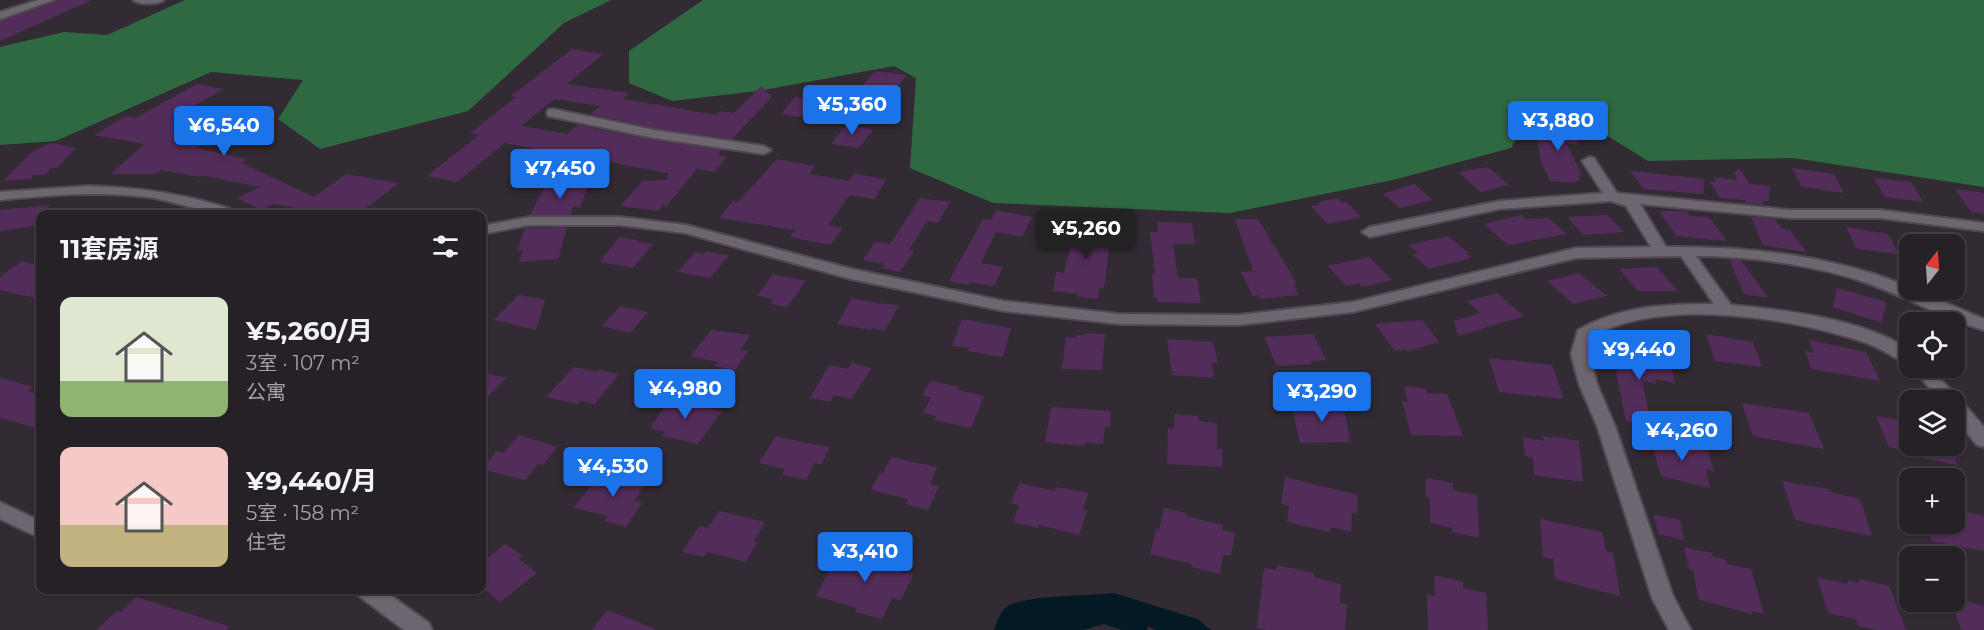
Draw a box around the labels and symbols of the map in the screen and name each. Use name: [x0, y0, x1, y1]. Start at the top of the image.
pin: ¥5,360: [803, 85, 901, 136]
pin: ¥3,880: [1509, 101, 1607, 152]
pin: ¥6,540: [175, 106, 273, 157]
pin: ¥7,450: [511, 149, 609, 200]
pin: ¥5,260: [1037, 209, 1135, 260]
north arrow: [1899, 234, 1965, 300]
pin: ¥9,440: [1590, 330, 1688, 381]
pin: ¥4,980: [636, 369, 734, 420]
pin: ¥3,290: [1273, 372, 1371, 423]
pin: ¥4,260: [1633, 411, 1731, 462]
pin: ¥4,530: [564, 447, 662, 498]
pin: ¥3,410: [816, 532, 914, 583]

